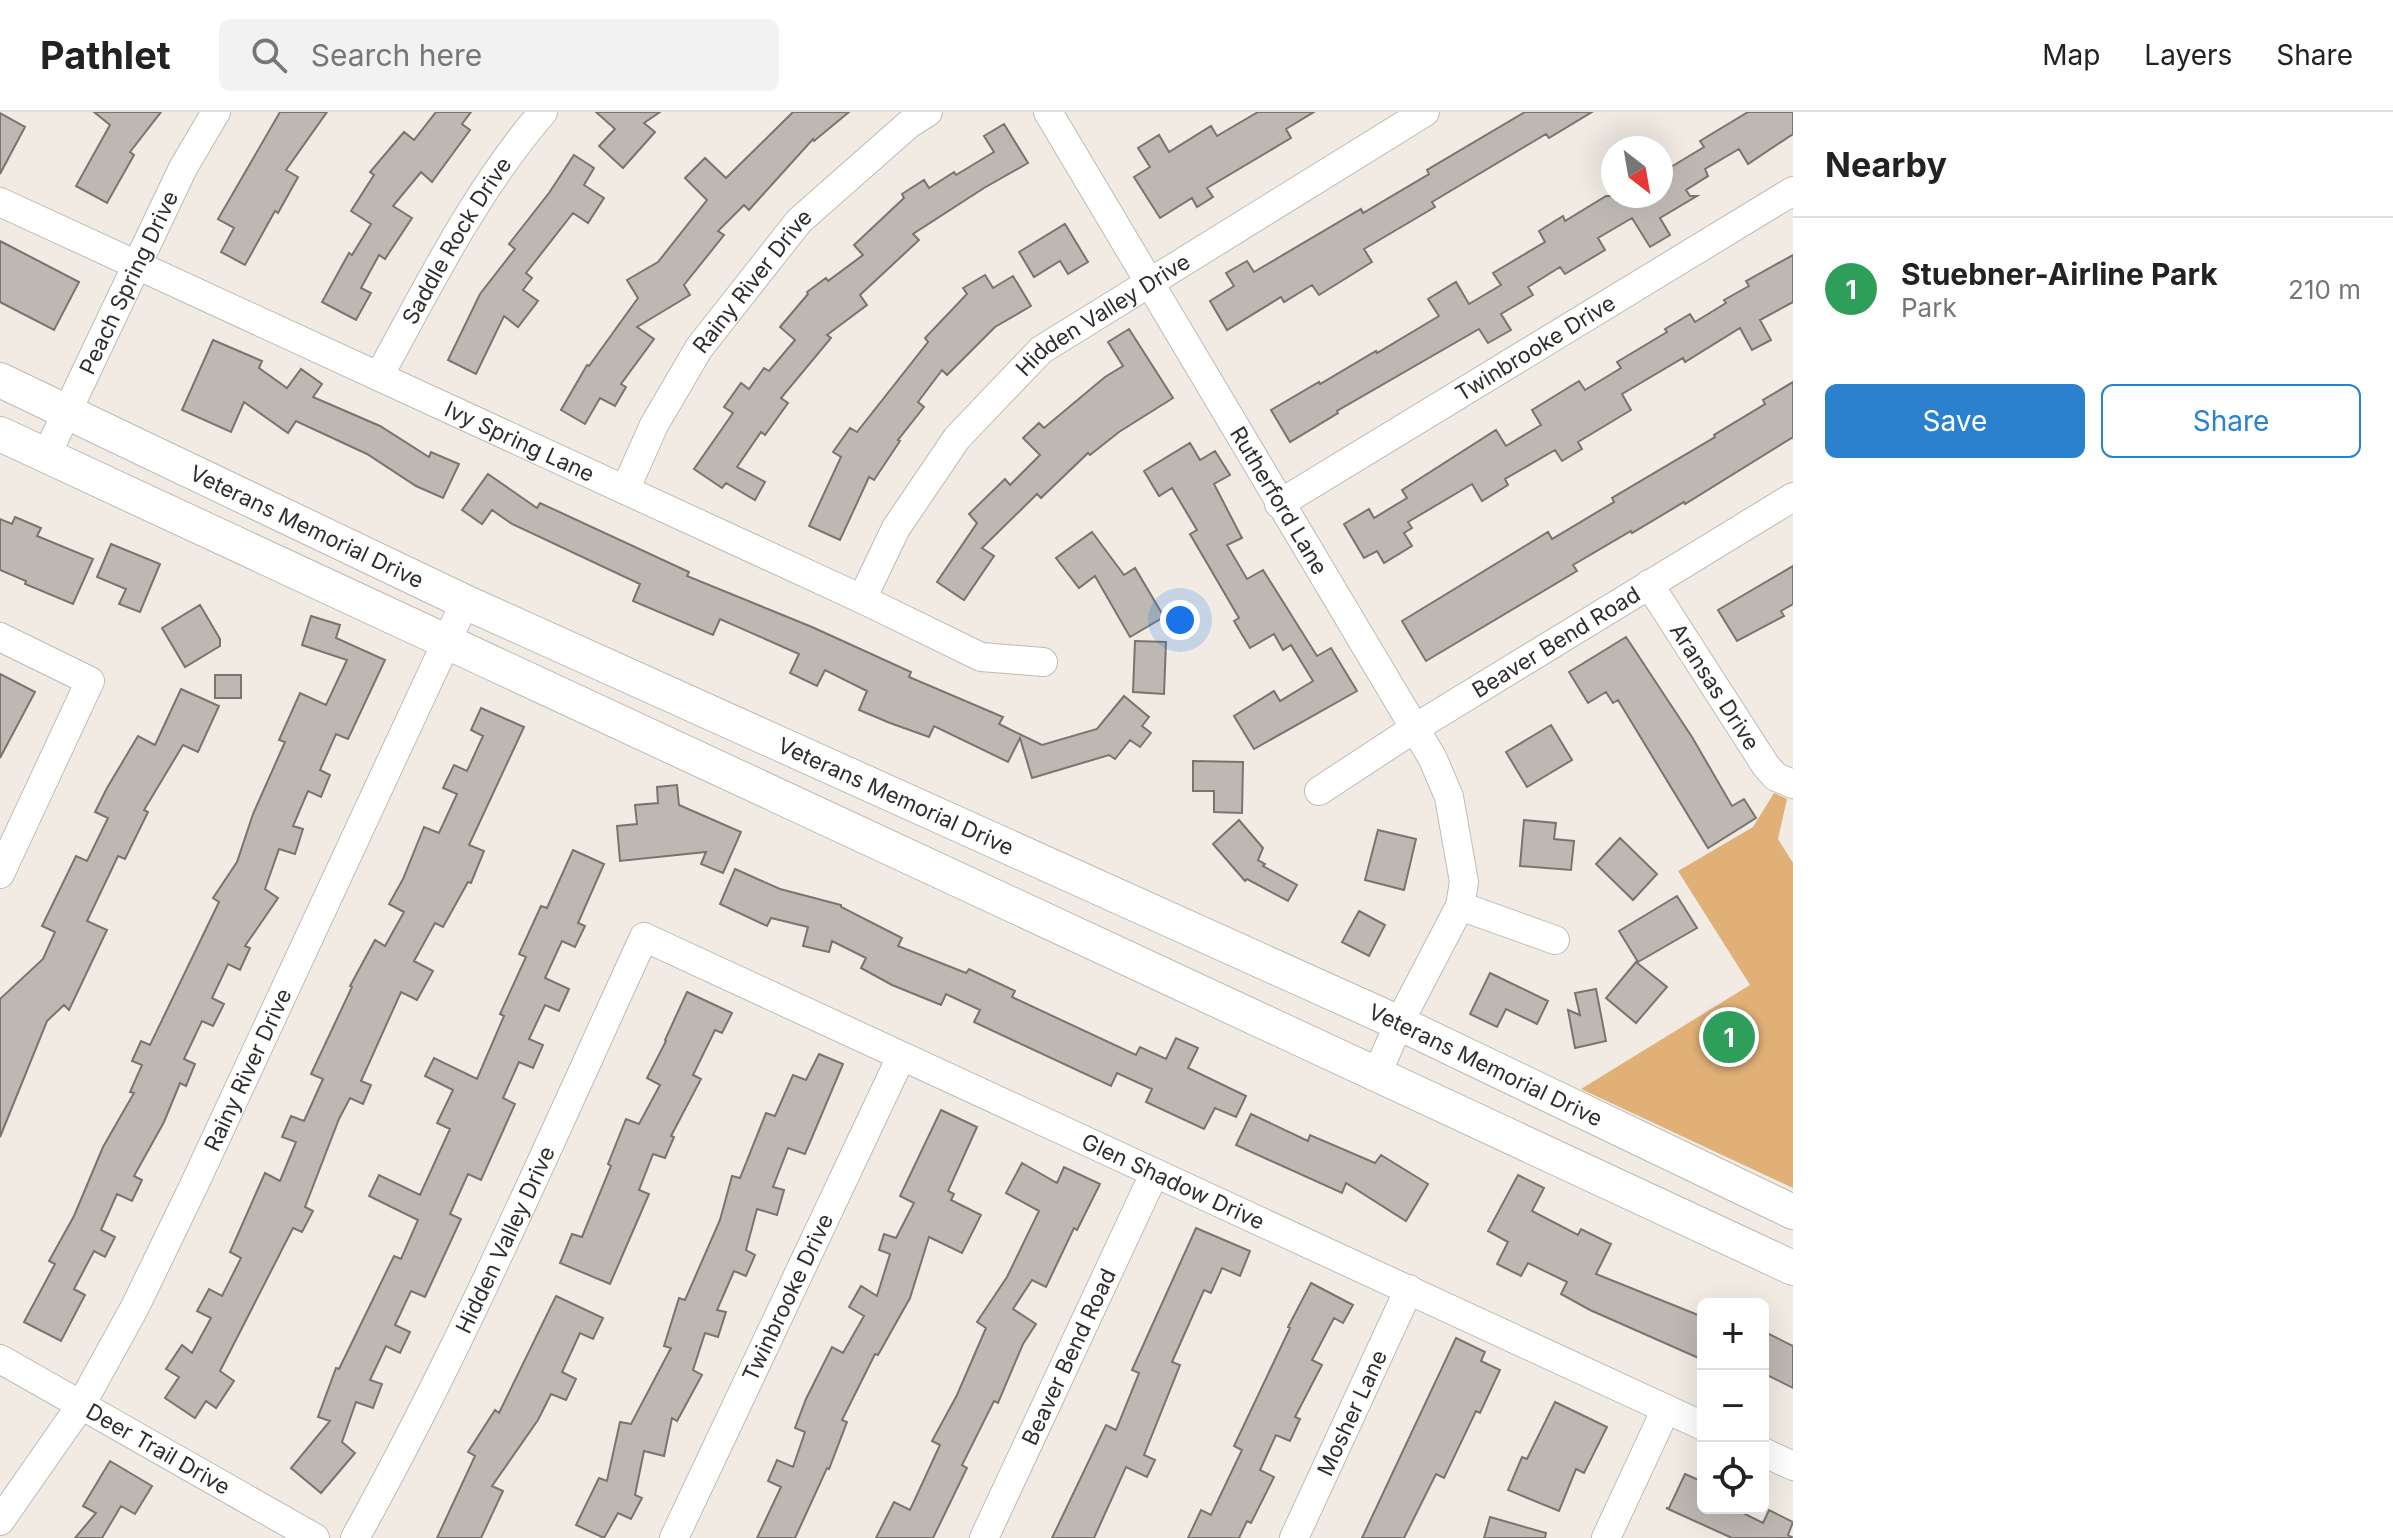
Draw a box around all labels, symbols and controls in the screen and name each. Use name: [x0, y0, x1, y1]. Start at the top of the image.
search box: [219, 19, 779, 91]
text: Pathlet: [40, 32, 171, 78]
icon: search: [247, 33, 291, 77]
text: Search here: [311, 37, 482, 73]
text: Map: [2042, 38, 2100, 72]
text: Layers: [2144, 38, 2232, 72]
text: Share: [2276, 38, 2353, 72]
north arrow: [1601, 136, 1673, 208]
text: Nearby: [1825, 144, 1947, 185]
street label: Saddle Rock Drive: [397, 152, 516, 329]
street label: Peach Spring Drive: [74, 187, 183, 379]
street label: Rainy River Drive: [687, 203, 817, 358]
street label: Hidden Valley Drive: [1010, 248, 1195, 381]
text: Stuebner-Airline Park: [1901, 256, 2218, 292]
text: 1: [1845, 274, 1857, 305]
text: 210 m: [2288, 274, 2361, 305]
street label: Twinbrooke Drive: [1451, 289, 1620, 406]
text: Park: [1901, 292, 1957, 323]
button: Save: [1825, 384, 2085, 458]
button: Share: [2101, 384, 2361, 458]
street label: Ivy Spring Lane: [441, 396, 598, 487]
street label: Rutherford Lane: [1225, 422, 1333, 579]
street label: Veterans Memorial Drive: [186, 460, 428, 593]
street label: Beaver Bend Road: [1467, 581, 1645, 703]
your location: [1160, 600, 1200, 640]
street label: Aransas Drive: [1665, 618, 1765, 755]
street label: Veterans Memorial Drive: [774, 732, 1018, 861]
street label: Rainy River Drive: [199, 984, 297, 1155]
street label: Veterans Memorial Drive: [1365, 998, 1607, 1132]
pin: 1: [1703, 1007, 1755, 1067]
street label: Glen Shadow Drive: [1078, 1128, 1269, 1235]
street label: Hidden Valley Drive: [450, 1142, 560, 1337]
street label: Twinbrooke Drive: [737, 1210, 838, 1385]
street label: Beaver Bend Road: [1016, 1264, 1121, 1449]
map controls: [1697, 1298, 1769, 1514]
button: +: [1697, 1298, 1769, 1370]
street label: Mosher Lane: [1312, 1346, 1392, 1480]
button: −: [1697, 1370, 1769, 1442]
street label: Deer Trail Drive: [82, 1398, 235, 1500]
button: locate: [1697, 1442, 1769, 1514]

